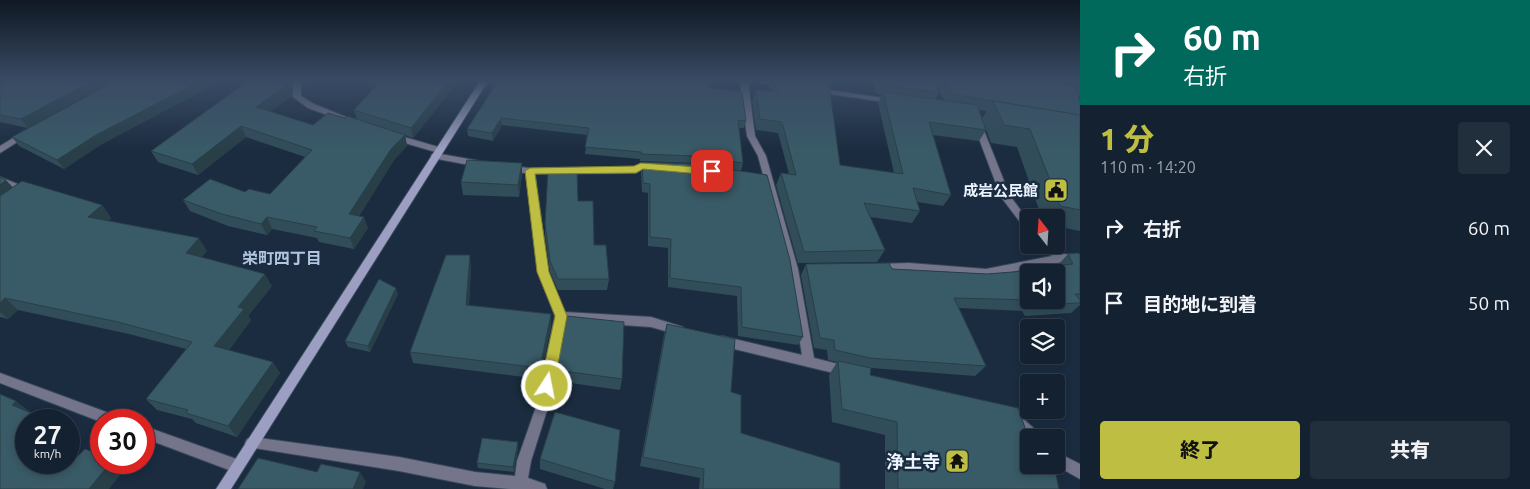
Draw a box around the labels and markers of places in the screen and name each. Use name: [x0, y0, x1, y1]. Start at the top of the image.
pin: [691, 150, 733, 192]
public building icon: 成岩公民館: [1043, 177, 1069, 203]
place label: 成岩公民館: [963, 182, 1038, 199]
temple icon: 浄土寺: [944, 448, 970, 474]
place label: 浄土寺: [886, 451, 940, 471]

